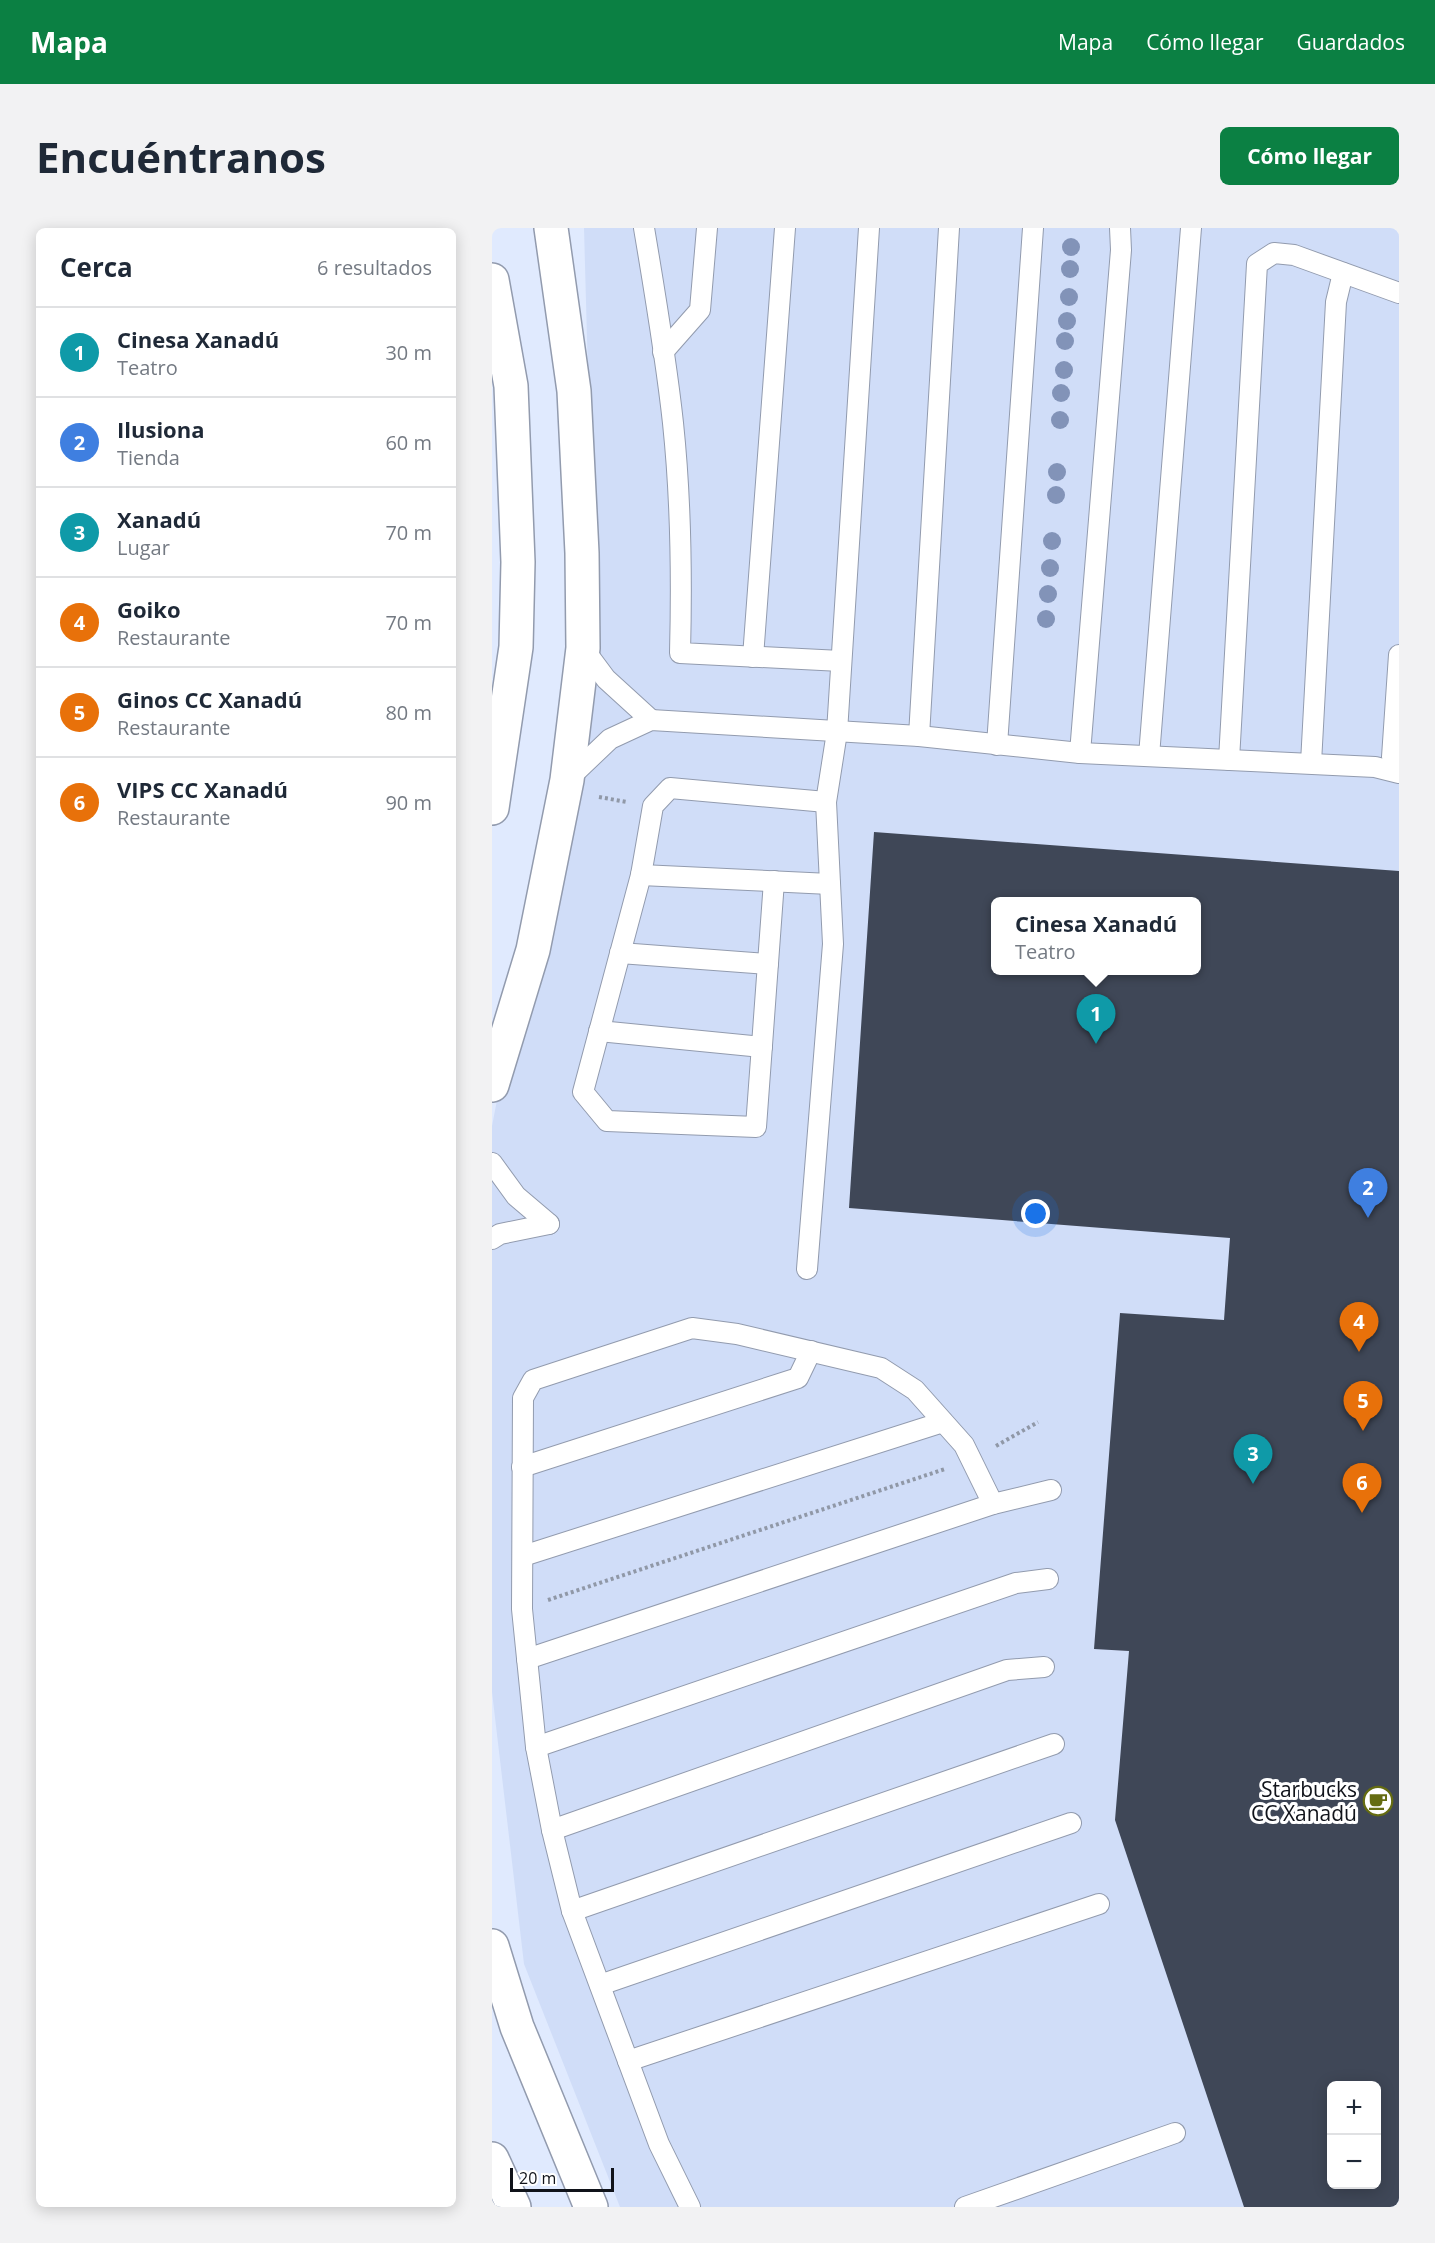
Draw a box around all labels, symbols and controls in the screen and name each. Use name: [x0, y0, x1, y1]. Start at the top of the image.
text: Mapa: [30, 23, 108, 61]
text: Mapa: [1058, 28, 1113, 56]
text: Cómo llegar: [1146, 28, 1264, 56]
text: Guardados: [1297, 28, 1405, 56]
button: Cómo llegar: [1220, 127, 1399, 185]
text: Encuéntranos: [36, 128, 326, 185]
text: Cerca: [60, 249, 133, 285]
text: 6 resultados: [317, 254, 432, 281]
text: Cinesa Xanadú: [117, 324, 279, 354]
text: 1: [74, 339, 85, 366]
text: 30 m: [385, 339, 432, 366]
text: Teatro: [117, 354, 178, 381]
text: Ilusiona: [117, 414, 204, 444]
text: 2: [74, 429, 85, 456]
text: 60 m: [385, 429, 432, 456]
text: Tienda: [117, 444, 180, 471]
text: Xanadú: [117, 504, 201, 534]
text: 3: [74, 519, 85, 546]
text: 70 m: [385, 519, 432, 546]
text: Lugar: [117, 534, 170, 561]
text: Goiko: [117, 594, 181, 624]
text: 4: [74, 609, 85, 636]
text: 70 m: [385, 609, 432, 636]
text: Restaurante: [117, 624, 231, 651]
text: Ginos CC Xanadú: [117, 684, 302, 714]
text: 5: [74, 699, 85, 726]
text: 80 m: [385, 699, 432, 726]
text: Restaurante: [117, 714, 231, 741]
text: VIPS CC Xanadú: [117, 774, 288, 804]
text: 6: [74, 789, 85, 816]
text: 90 m: [385, 789, 432, 816]
text: Restaurante: [117, 804, 231, 831]
popup: [991, 897, 1201, 975]
text: Cinesa Xanadú: [1015, 908, 1177, 938]
text: Teatro: [1015, 938, 1076, 965]
pin: 1: [1076, 994, 1116, 1044]
pin: 2: [1348, 1168, 1388, 1218]
your location: [1021, 1199, 1050, 1228]
pin: 4: [1340, 1302, 1378, 1352]
pin: 5: [1344, 1382, 1382, 1431]
pin: 3: [1234, 1434, 1272, 1484]
pin: 6: [1342, 1464, 1382, 1513]
place label: Starbucks CC Xanadú: [1251, 1775, 1357, 1827]
cafe icon: Starbucks CC Xanadú: [1362, 1785, 1394, 1817]
map controls: [1327, 2081, 1381, 2189]
button: +: [1327, 2081, 1381, 2135]
button: −: [1327, 2135, 1381, 2189]
scale bar: [510, 2165, 614, 2192]
text: 20 m: [519, 2167, 556, 2189]

